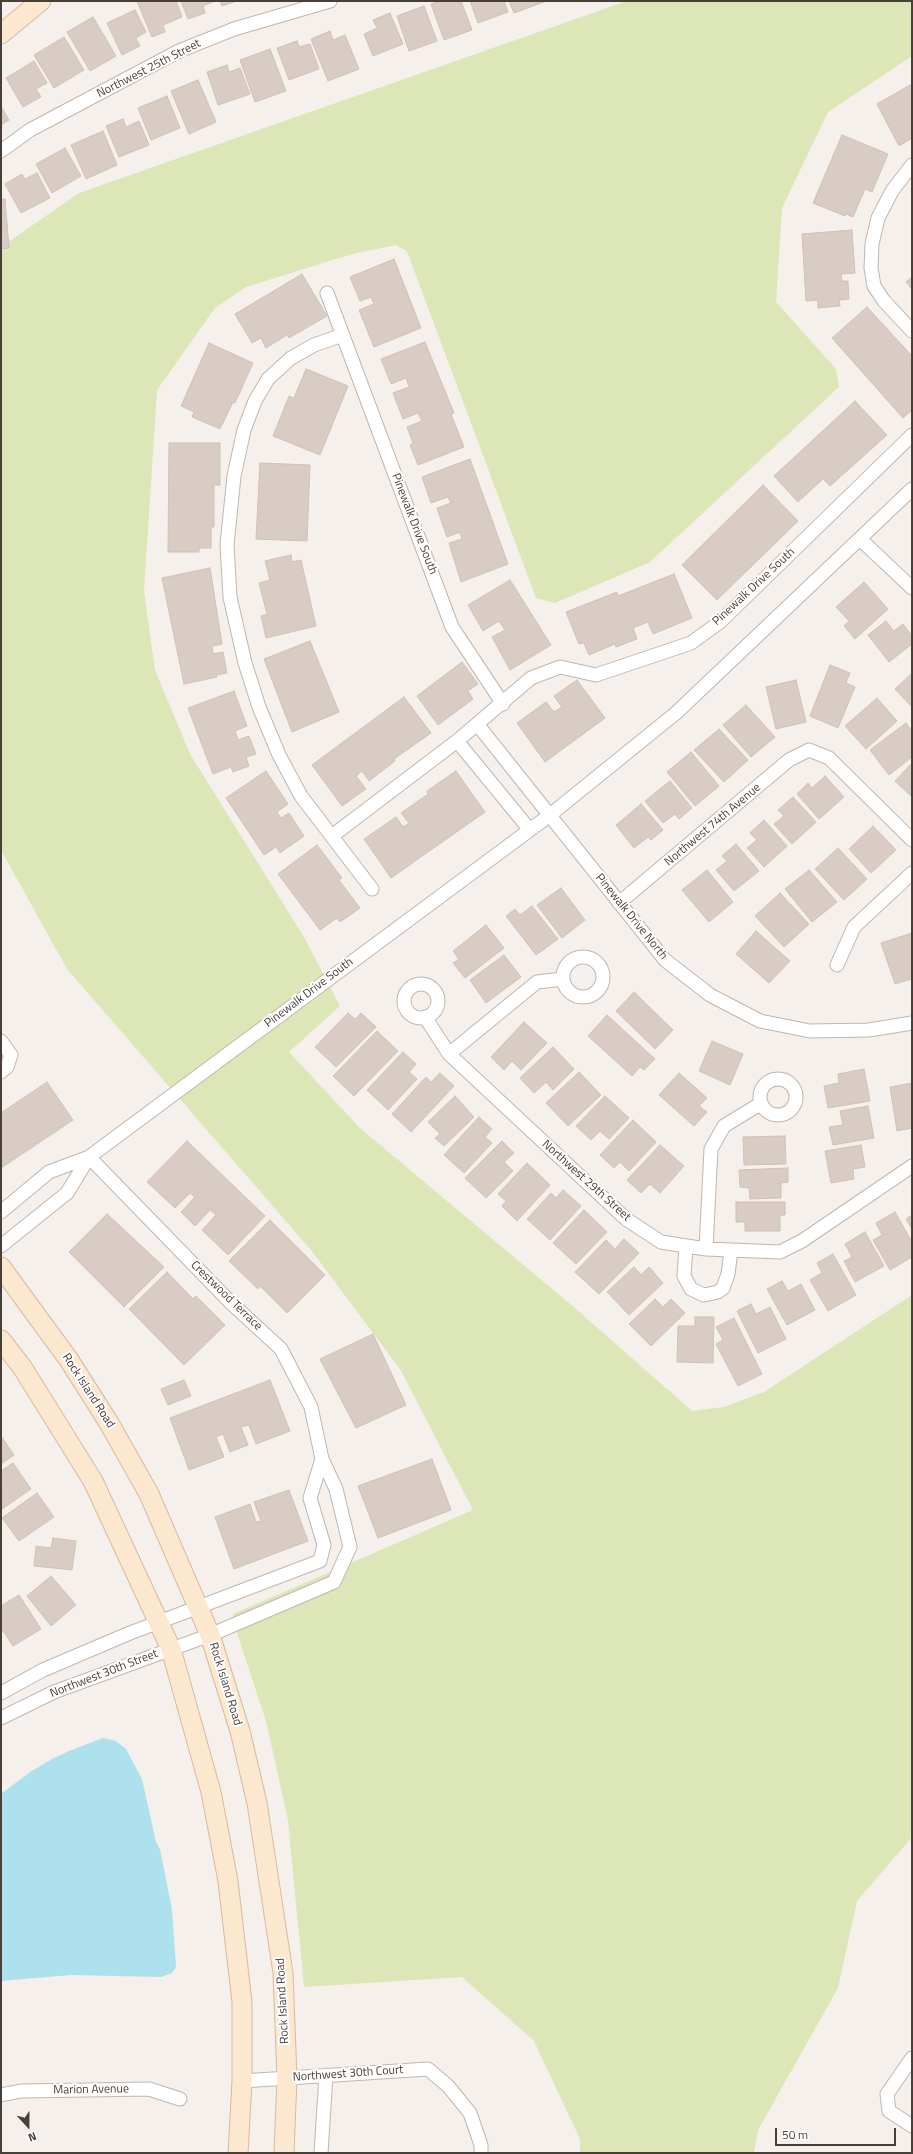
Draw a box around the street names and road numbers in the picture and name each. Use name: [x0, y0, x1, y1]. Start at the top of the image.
street label: Northwest 25th Street: [95, 37, 203, 101]
street label: Pinewalk Drive South: [388, 471, 440, 577]
street label: Pinewalk Drive South: [710, 545, 798, 629]
street label: Northwest 74th Avenue: [662, 781, 764, 869]
street label: Pinewalk Drive North: [592, 871, 670, 963]
street label: Pinewalk Drive South: [262, 955, 356, 1031]
street label: Northwest 29th Street: [539, 1137, 633, 1225]
street label: Crestwood Terrace: [187, 1258, 265, 1334]
street label: Rock Island Road: [59, 1351, 117, 1431]
street label: Rock Island Road: [206, 1641, 244, 1727]
street label: Northwest 30th Street: [48, 1647, 160, 1701]
street label: Rock Island Road: [274, 1958, 292, 2044]
street label: Northwest 30th Court: [292, 2063, 404, 2085]
street label: Marion Avenue: [53, 2082, 129, 2098]

